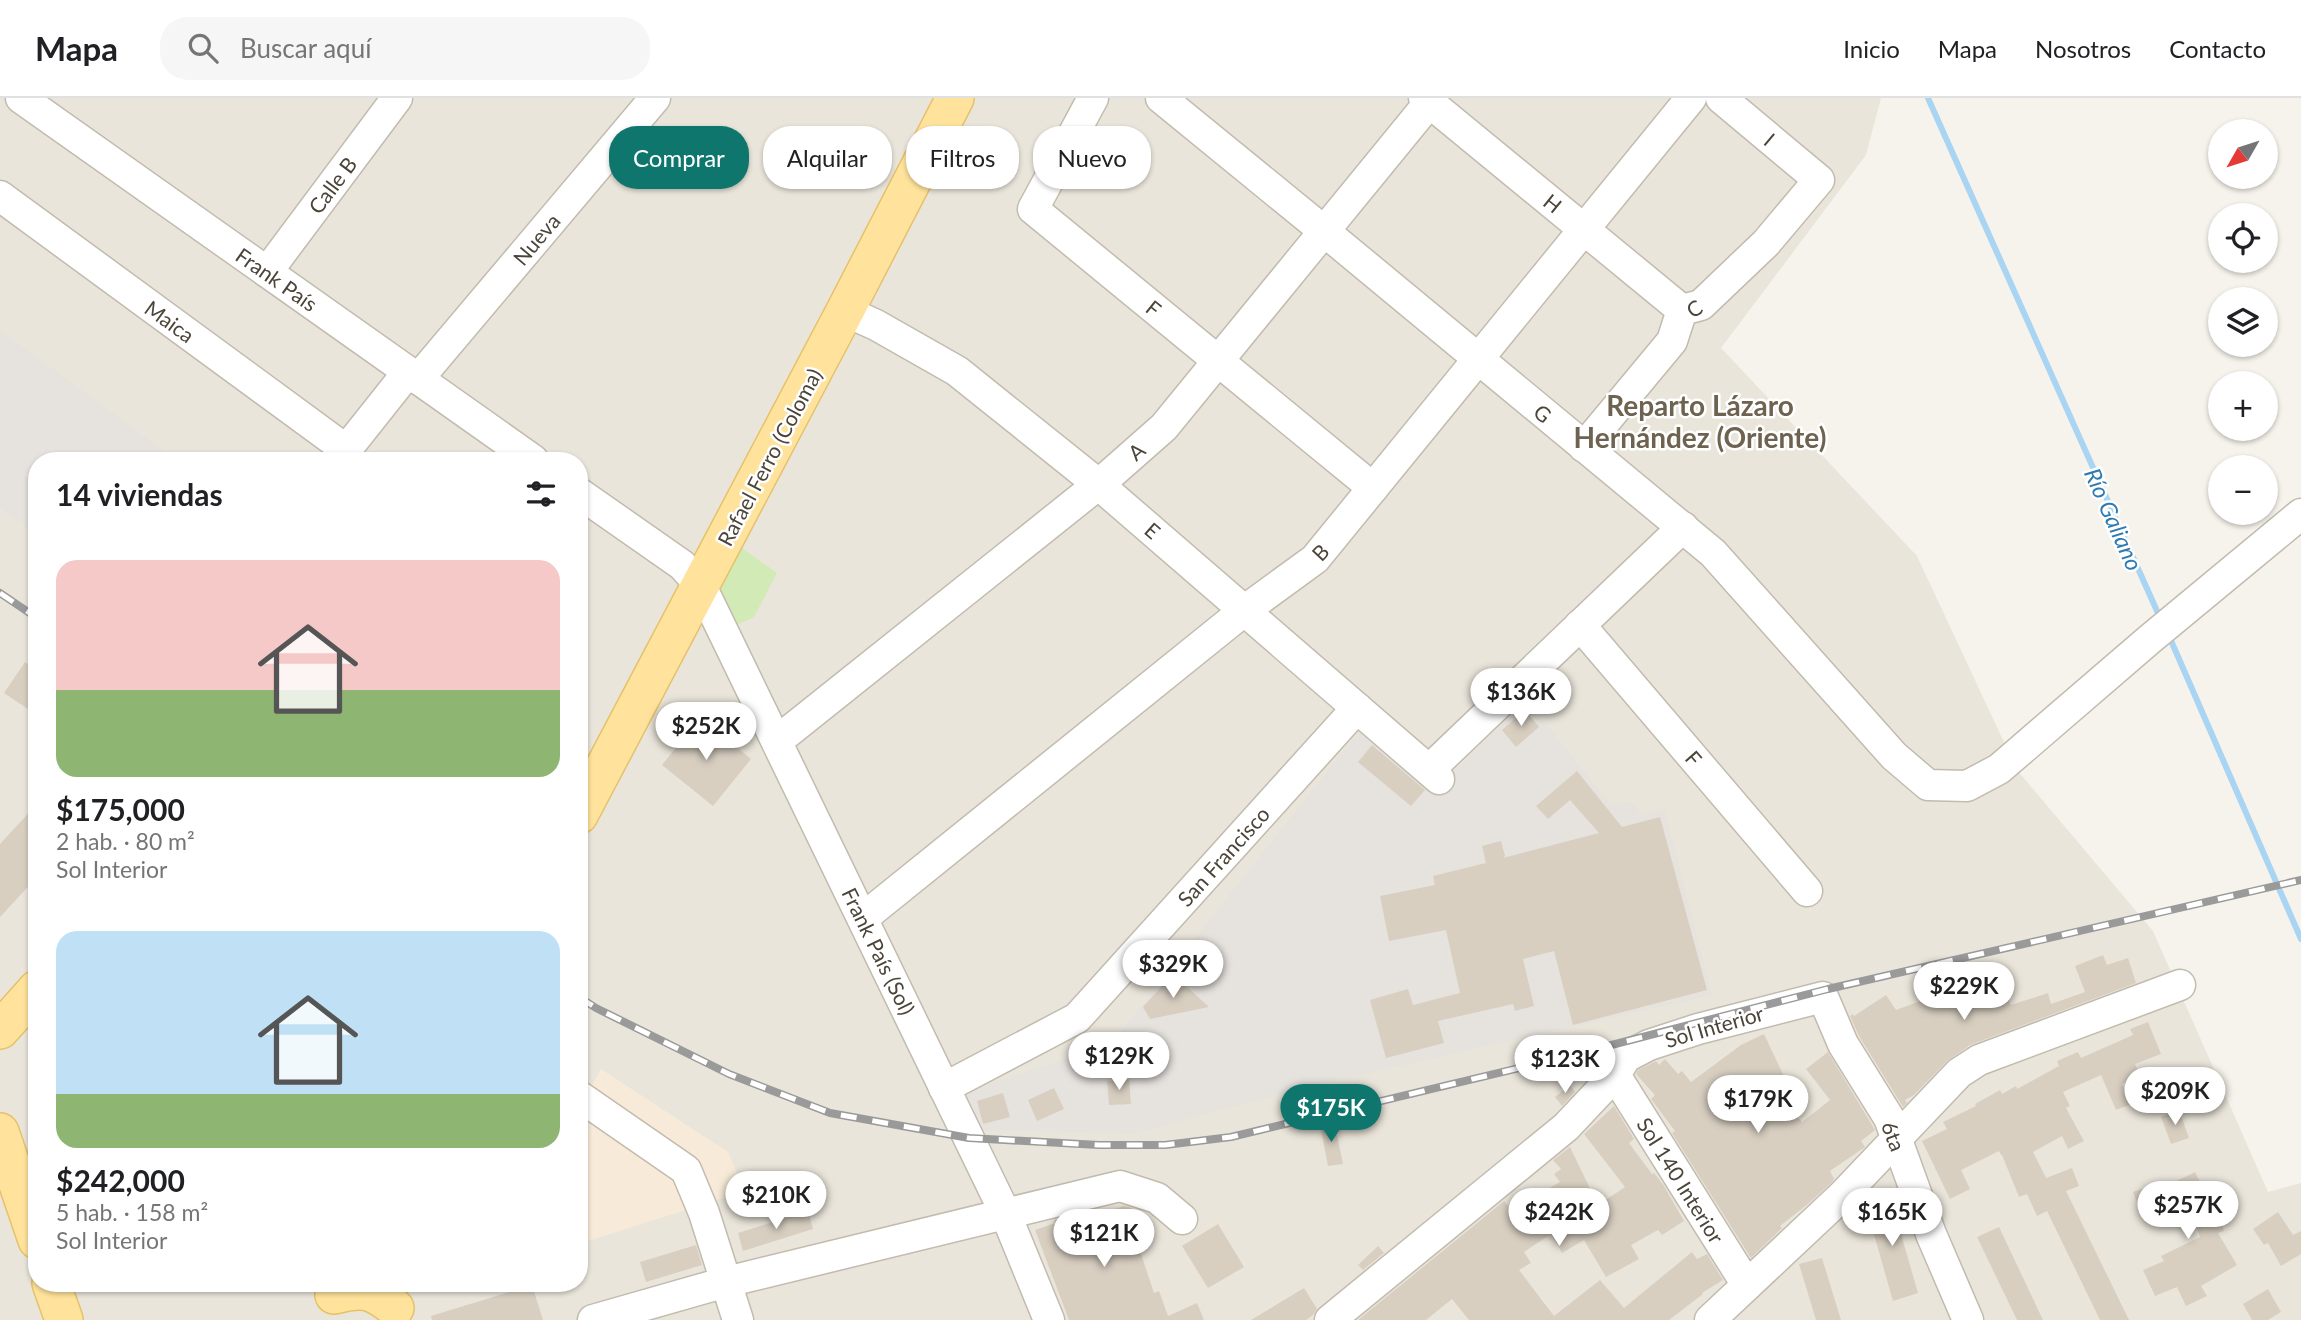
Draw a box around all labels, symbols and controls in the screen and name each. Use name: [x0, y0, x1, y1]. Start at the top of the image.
search box: [160, 17, 650, 80]
text: Mapa: [35, 28, 118, 68]
icon: search: [184, 29, 222, 67]
text: Buscar aquí: [240, 32, 371, 64]
text: Inicio: [1843, 34, 1900, 63]
text: Mapa: [1938, 34, 1997, 63]
text: Nosotros: [2035, 34, 2131, 63]
text: Contacto: [2169, 34, 2266, 63]
north arrow: [2208, 119, 2278, 189]
map controls: [2208, 119, 2278, 525]
chip: Comprar: [609, 126, 749, 189]
chip: Alquilar: [763, 126, 892, 189]
chip: Filtros: [906, 126, 1019, 189]
chip: Nuevo: [1033, 126, 1151, 189]
street label: I: [1760, 128, 1780, 150]
street label: Calle B: [303, 152, 361, 218]
street label: H: [1539, 188, 1567, 218]
button: locate: [2208, 203, 2278, 273]
street label: Nueva: [507, 208, 565, 270]
street label: Frank País: [232, 242, 322, 316]
button: layers: [2208, 287, 2278, 357]
street label: C: [1681, 294, 1707, 322]
street label: Maica: [140, 295, 200, 347]
street label: F: [1142, 295, 1167, 322]
street label: Rafael Ferro (Coloma): [712, 364, 826, 550]
button: +: [2208, 371, 2278, 441]
district label: Reparto Lázaro Hernández (Oriente): [1574, 388, 1826, 454]
street label: G: [1529, 398, 1557, 428]
street label: A: [1122, 436, 1150, 465]
button: −: [2208, 455, 2278, 525]
water label: Río Galiano: [2079, 463, 2149, 575]
icon: filters: [522, 475, 560, 513]
text: 14 viviendas: [56, 476, 223, 512]
street label: E: [1140, 517, 1166, 543]
street label: B: [1306, 539, 1334, 565]
icon: home: [245, 606, 371, 732]
pin: $136K: [1472, 668, 1570, 728]
text: $136K: [1486, 677, 1556, 705]
pin: $252K: [657, 702, 755, 762]
text: $252K: [671, 711, 741, 739]
street label: F: [1681, 745, 1707, 771]
text: $175,000: [56, 791, 185, 827]
street label: San Francisco: [1172, 801, 1274, 911]
text: 2 hab. · 80 m²: [56, 827, 195, 855]
text: Sol Interior: [56, 855, 167, 883]
street label: Frank País (Sol): [837, 883, 921, 1019]
pin: $329K: [1124, 940, 1222, 1000]
text: $329K: [1138, 949, 1208, 977]
pin: $229K: [1915, 962, 2013, 1022]
text: $229K: [1929, 971, 1999, 999]
icon: home: [245, 977, 371, 1103]
street label: Sol Interior: [1662, 1000, 1767, 1052]
pin: $129K: [1070, 1032, 1168, 1092]
pin: $123K: [1516, 1035, 1614, 1095]
text: $129K: [1084, 1041, 1154, 1069]
text: $123K: [1530, 1044, 1600, 1072]
pin: $209K: [2126, 1068, 2224, 1127]
pin: $179K: [1709, 1076, 1807, 1135]
text: $209K: [2140, 1076, 2210, 1104]
pin: $175K: [1282, 1084, 1380, 1144]
text: $179K: [1723, 1084, 1793, 1112]
text: $175K: [1296, 1093, 1366, 1121]
street label: Sol 140 Interior: [1632, 1112, 1730, 1248]
street label: 6ta: [1877, 1117, 1911, 1155]
text: $242,000: [56, 1162, 185, 1198]
pin: $210K: [727, 1172, 825, 1231]
text: $210K: [741, 1180, 811, 1208]
pin: $257K: [2139, 1182, 2237, 1241]
pin: $242K: [1510, 1188, 1608, 1248]
pin: $165K: [1843, 1188, 1941, 1248]
text: $257K: [2153, 1190, 2223, 1218]
text: $242K: [1524, 1197, 1594, 1225]
text: $165K: [1857, 1197, 1927, 1225]
text: 5 hab. · 158 m²: [56, 1198, 208, 1226]
pin: $121K: [1055, 1210, 1153, 1269]
text: $121K: [1069, 1218, 1139, 1246]
text: Sol Interior: [56, 1226, 167, 1254]

